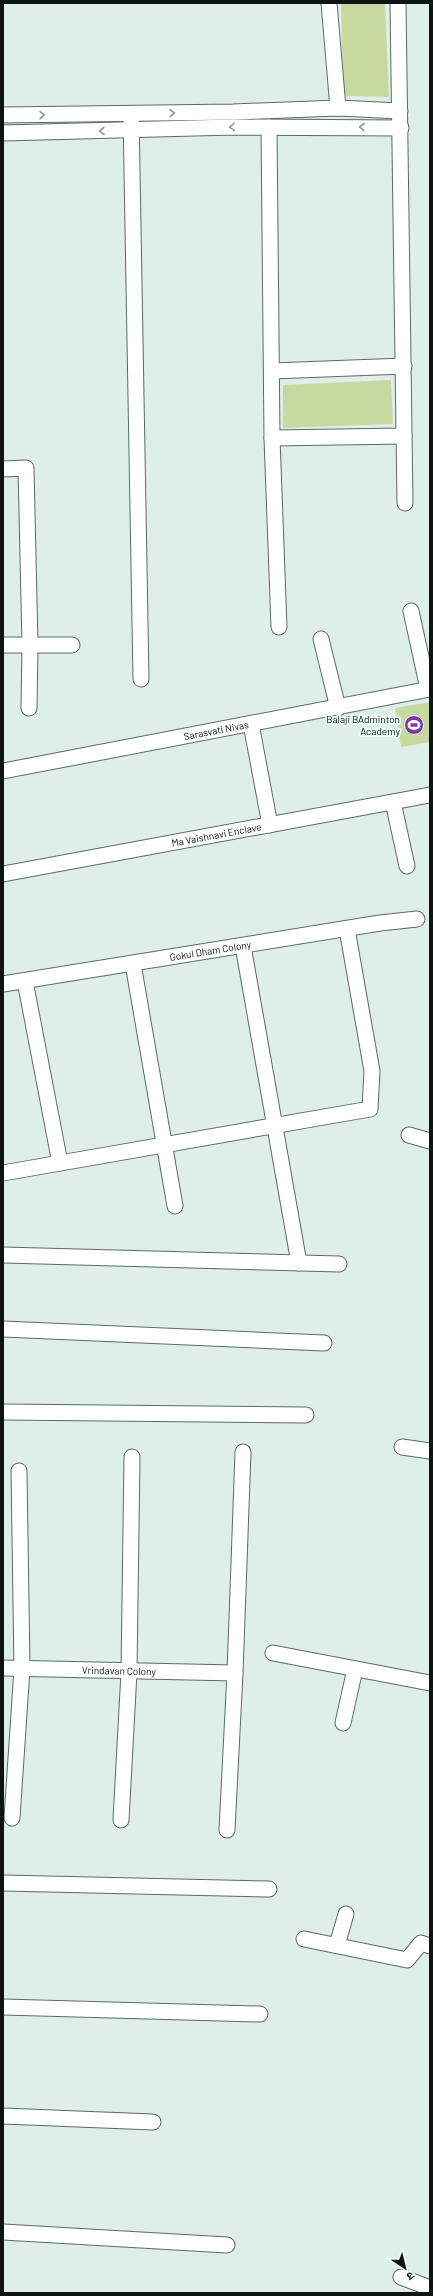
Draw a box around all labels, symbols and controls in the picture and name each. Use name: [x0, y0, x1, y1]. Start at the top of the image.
one-way arrow: [169, 109, 175, 117]
one-way arrow: [39, 110, 45, 119]
one-way arrow: [229, 123, 235, 131]
one-way arrow: [359, 123, 365, 131]
one-way arrow: [99, 127, 105, 135]
place label: Balaji BAdminton Academy: [326, 713, 400, 737]
sports icon: Balaji BAdminton Academy: [403, 714, 425, 736]
street label: Sarasvati Nivas: [183, 718, 250, 742]
street label: Ma Vaishnavi Enclave: [170, 820, 262, 849]
street label: Gokul Dham Colony: [169, 938, 252, 963]
street label: Vrindavan Colony: [82, 1664, 157, 1677]
north arrow: [385, 2248, 425, 2288]
text: उ: [404, 2269, 417, 2284]

